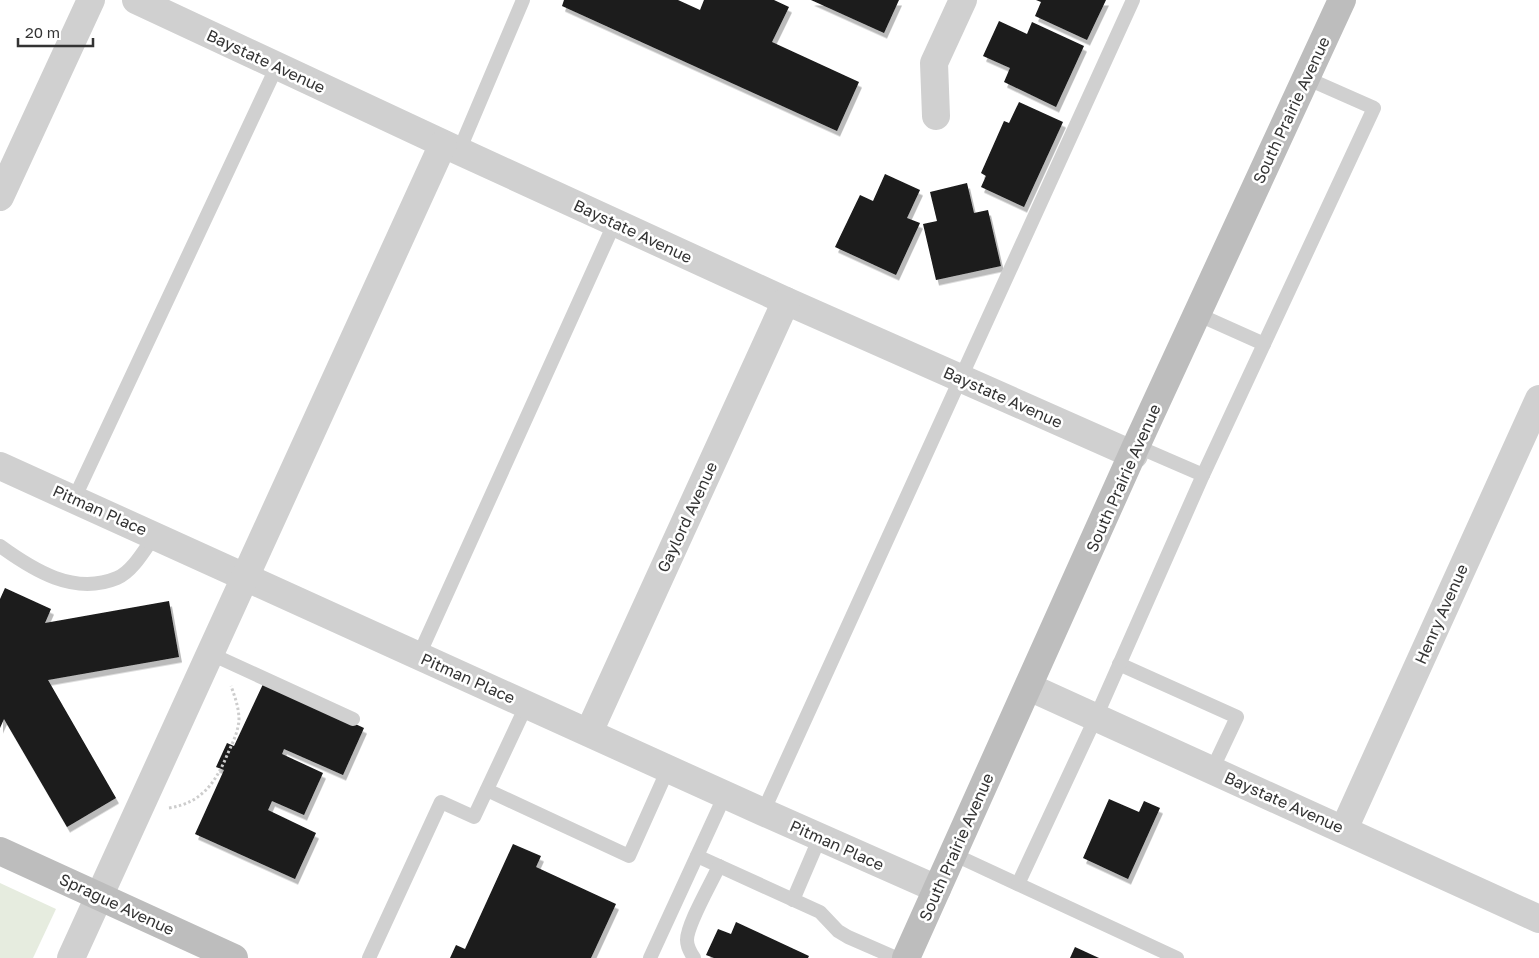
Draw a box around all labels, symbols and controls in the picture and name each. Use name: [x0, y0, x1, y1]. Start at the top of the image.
scale bar: [18, 15, 92, 47]
text: 20 m: [25, 23, 60, 41]
street label: Baystate Avenue: [204, 25, 328, 97]
street label: South Prairie Avenue: [1248, 33, 1334, 187]
street label: Baystate Avenue: [571, 195, 695, 267]
street label: Baystate Avenue: [940, 362, 1066, 432]
street label: South Prairie Avenue: [1081, 401, 1165, 555]
street label: Gaylord Avenue: [653, 458, 721, 576]
street label: Pitman Place: [50, 480, 150, 540]
street label: Henry Avenue: [1410, 561, 1472, 667]
street label: Pitman Place: [418, 648, 518, 708]
street label: Baystate Avenue: [1221, 767, 1347, 837]
street label: South Prairie Avenue: [914, 770, 998, 924]
street label: Pitman Place: [787, 815, 887, 875]
street label: Sprague Avenue: [56, 869, 178, 939]

